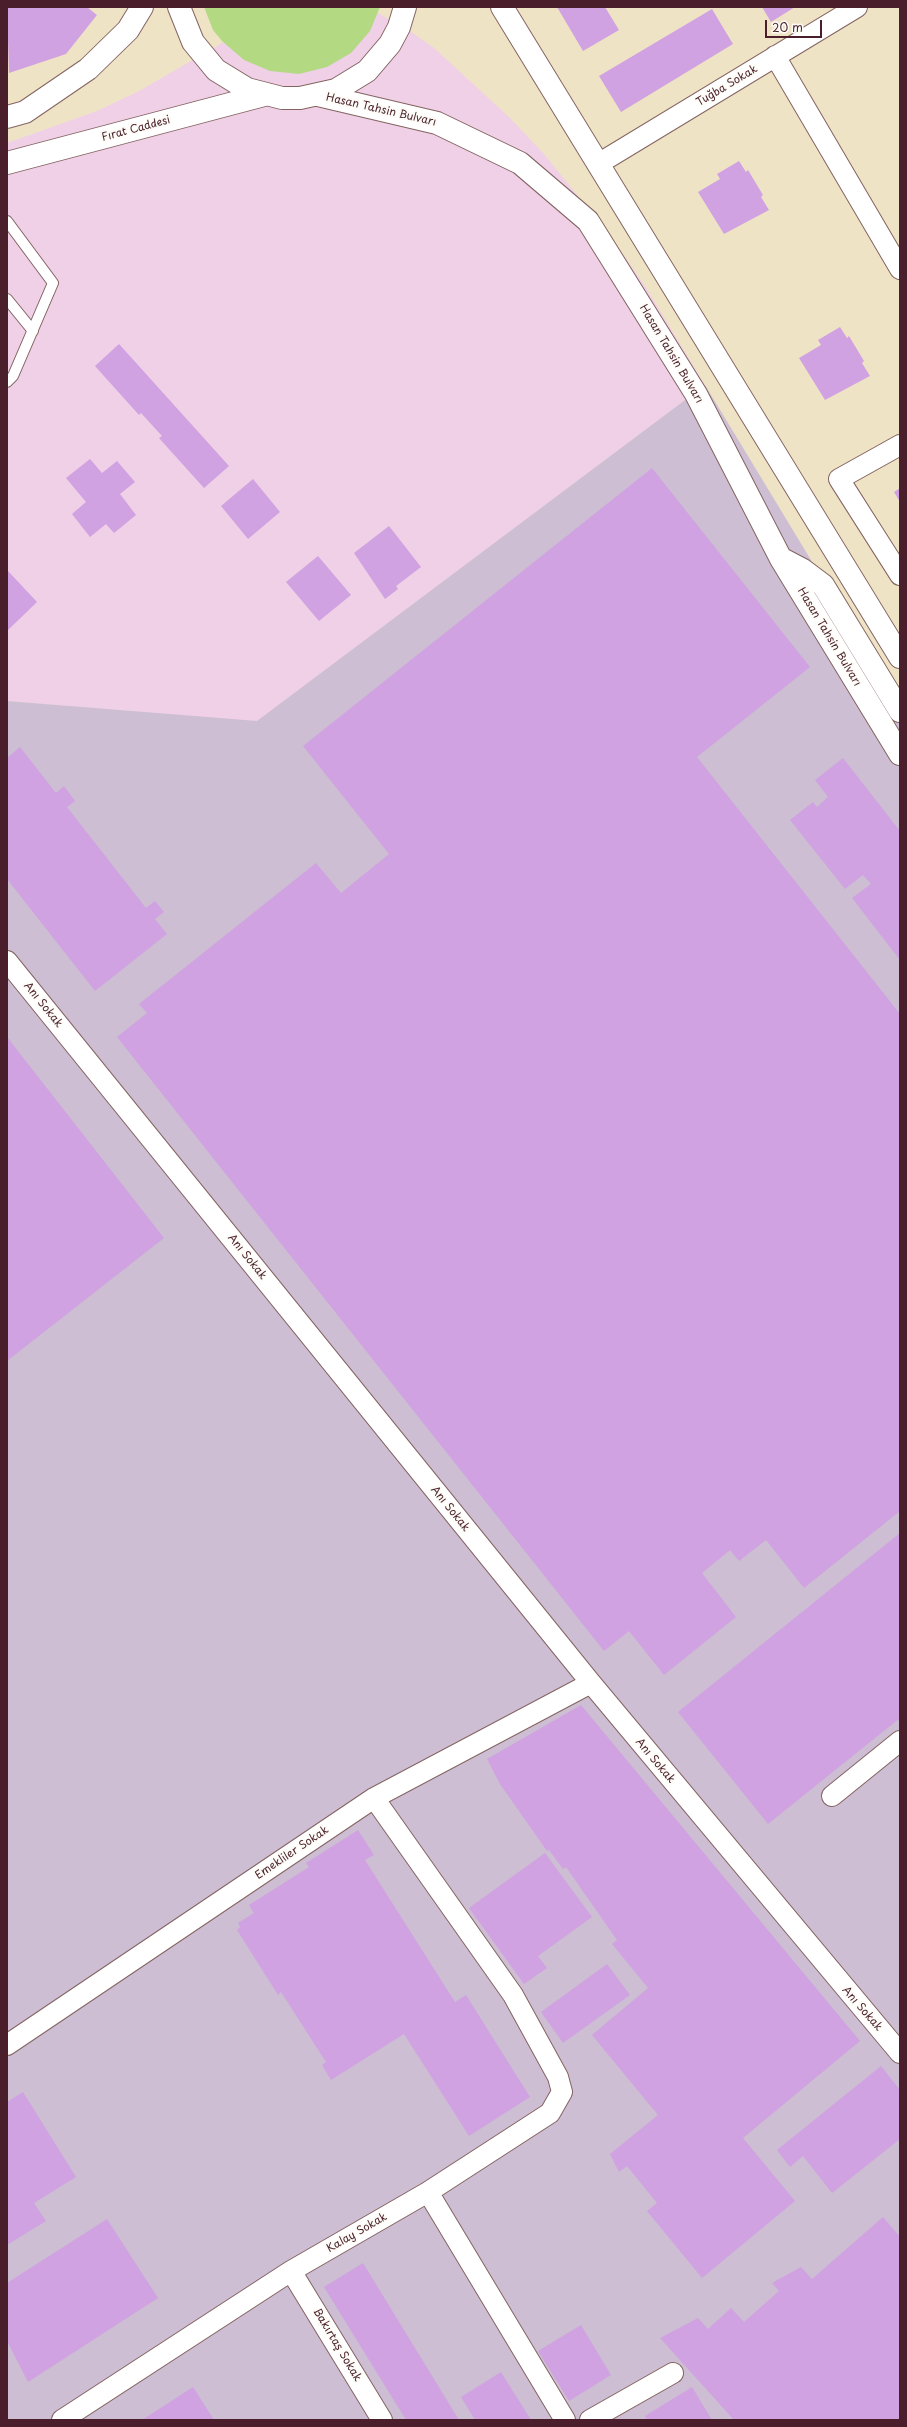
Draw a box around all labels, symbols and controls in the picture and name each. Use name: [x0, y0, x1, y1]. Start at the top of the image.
scale bar: [767, 12, 824, 38]
text: 20 m: [772, 18, 803, 36]
street label: Tuğba Sokak: [694, 63, 760, 109]
street label: Hasan Tahsin Bulvarı: [325, 91, 437, 129]
street label: Fırat Caddesi: [100, 114, 172, 144]
street label: Hasan Tahsin Bulvarı: [636, 302, 706, 406]
street label: Hasan Tahsin Bulvarı: [794, 585, 864, 689]
street label: Anı Sokak: [21, 980, 65, 1030]
street label: Anı Sokak: [225, 1232, 269, 1282]
street label: Anı Sokak: [428, 1484, 472, 1534]
street label: Anı Sokak: [632, 1736, 678, 1786]
street label: Emekliler Sokak: [253, 1824, 331, 1882]
street label: Anı Sokak: [839, 1984, 885, 2034]
street label: Kalay Sokak: [324, 2210, 390, 2256]
street label: Bakırtaş Sokak: [310, 2306, 364, 2384]

